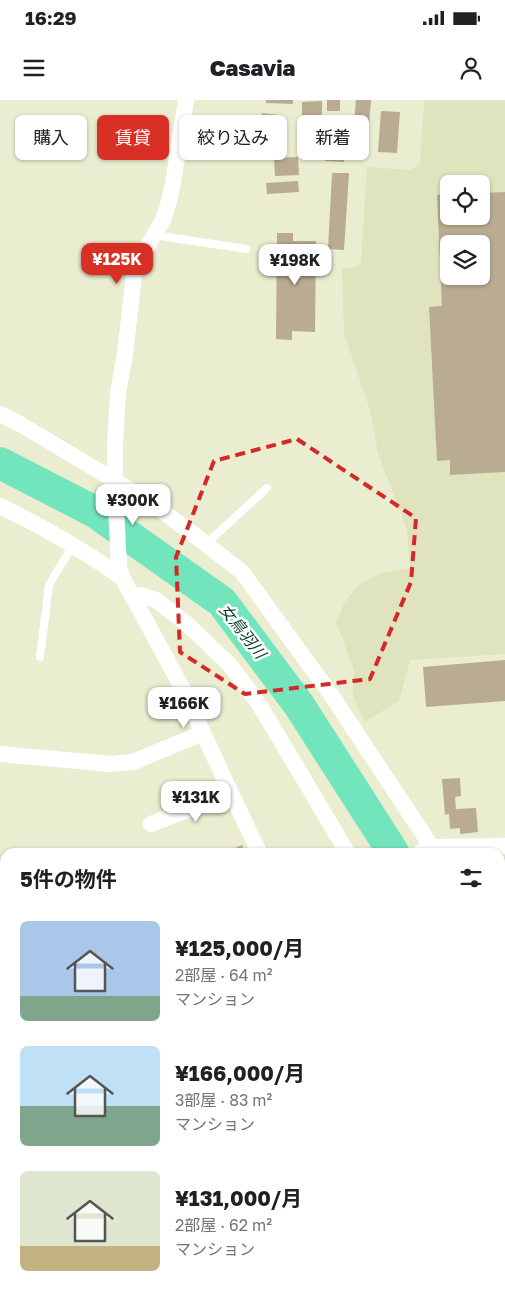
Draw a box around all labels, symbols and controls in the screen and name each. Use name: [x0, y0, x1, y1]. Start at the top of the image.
text: 16:29: [25, 6, 77, 29]
icon: menu: [20, 54, 48, 82]
text: Casavia: [210, 54, 295, 81]
icon: person: [457, 54, 485, 82]
chip: 購入: [15, 115, 87, 160]
chip: 賃貸: [97, 115, 169, 160]
chip: 絞り込み: [179, 115, 287, 160]
chip: 新着: [297, 115, 369, 160]
map controls: [440, 175, 490, 285]
button: locate: [440, 175, 490, 225]
button: layers: [440, 235, 490, 285]
pin: ¥125K: [82, 242, 152, 285]
pin: ¥198K: [260, 244, 330, 286]
text: ¥125K: [92, 249, 142, 269]
text: ¥198K: [270, 250, 320, 270]
pin: ¥300K: [98, 484, 168, 526]
text: ¥300K: [107, 490, 159, 510]
water label: 女鳥羽川: [215, 600, 272, 664]
pin: ¥166K: [149, 686, 219, 729]
text: ¥166K: [159, 693, 209, 713]
pin: ¥131K: [161, 780, 231, 823]
text: ¥131K: [172, 787, 220, 807]
icon: filters: [457, 864, 485, 892]
text: 5件の物件: [20, 866, 117, 892]
text: ¥125,000/月: [175, 935, 304, 961]
icon: home: [60, 941, 120, 1001]
text: 2部屋 · 64 m²: [175, 965, 272, 985]
text: マンション: [175, 989, 255, 1009]
text: ¥166,000/月: [175, 1060, 305, 1086]
icon: home: [60, 1066, 120, 1126]
text: 3部屋 · 83 m²: [175, 1090, 272, 1110]
text: マンション: [175, 1114, 255, 1134]
text: ¥131,000/月: [175, 1185, 302, 1211]
icon: home: [60, 1191, 120, 1251]
text: 2部屋 · 62 m²: [175, 1215, 272, 1235]
text: マンション: [175, 1239, 255, 1259]

